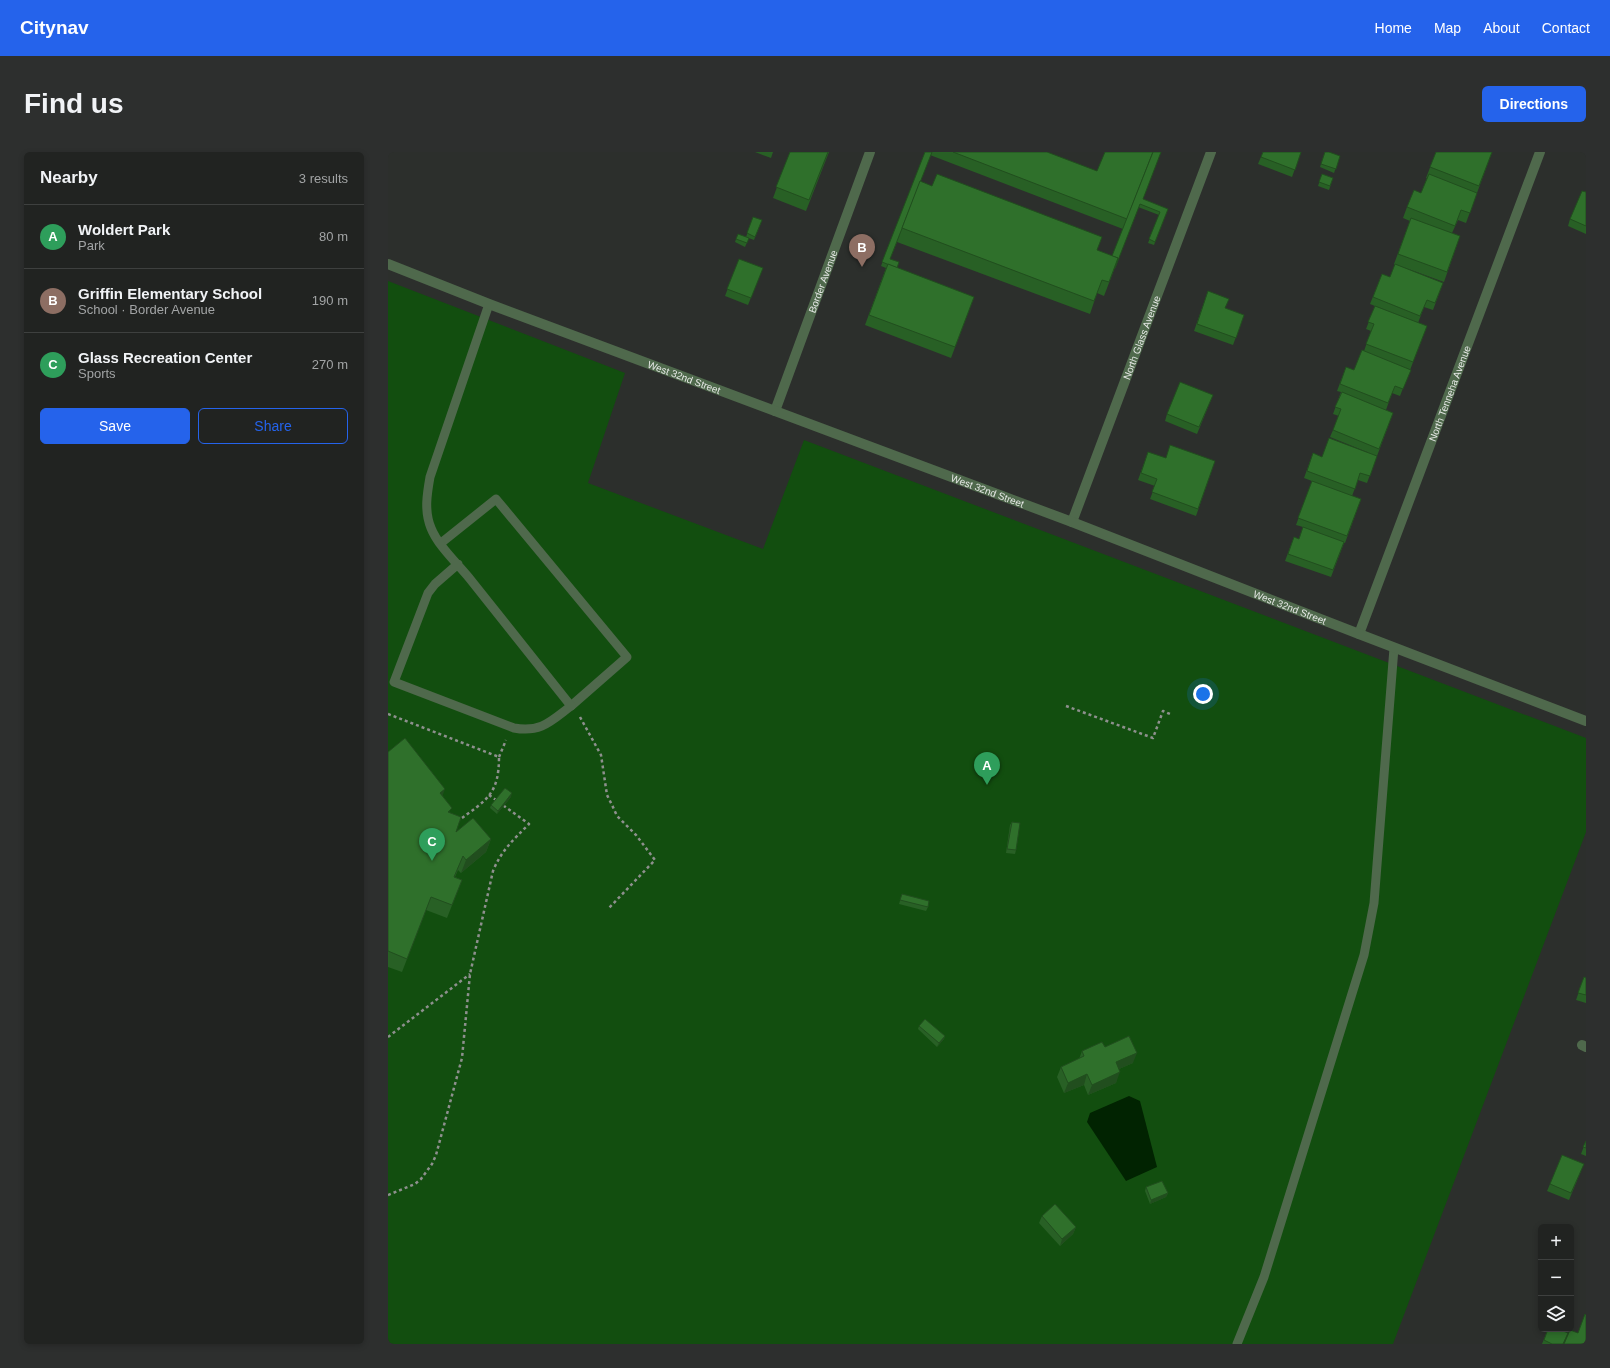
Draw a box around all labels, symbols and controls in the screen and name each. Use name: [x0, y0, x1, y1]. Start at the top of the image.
text: Citynav: [20, 17, 89, 38]
text: Home: [1375, 20, 1412, 36]
text: Map: [1434, 20, 1461, 36]
text: About: [1483, 20, 1520, 36]
text: Contact: [1542, 20, 1590, 36]
button: Directions: [1482, 86, 1586, 122]
text: Find us: [24, 88, 124, 119]
text: Nearby: [40, 168, 98, 187]
text: 3 results: [299, 171, 348, 186]
text: Woldert Park: [78, 221, 170, 238]
text: A: [48, 229, 58, 244]
text: 80 m: [319, 229, 348, 244]
pin: B: [849, 234, 875, 267]
text: Park: [78, 238, 105, 253]
street label: Border Avenue: [806, 248, 839, 314]
text: Griffin Elementary School: [78, 285, 262, 302]
text: B: [48, 293, 58, 308]
text: 190 m: [312, 293, 348, 308]
street label: North Glass Avenue: [1121, 294, 1162, 381]
text: School · Border Avenue: [78, 302, 215, 317]
street label: North Tenneha Avenue: [1426, 344, 1472, 443]
text: Glass Recreation Center: [78, 349, 252, 366]
text: C: [48, 357, 58, 372]
text: 270 m: [312, 357, 348, 372]
street label: West 32nd Street: [646, 358, 722, 396]
text: Sports: [78, 366, 116, 381]
button: Save: [40, 408, 190, 444]
button: Share: [198, 408, 348, 444]
street label: West 32nd Street: [950, 472, 1026, 509]
street label: West 32nd Street: [1252, 588, 1328, 626]
your location: [1193, 684, 1213, 704]
pin: A: [974, 752, 1000, 785]
pin: C: [419, 828, 445, 861]
map controls: [1538, 1224, 1574, 1332]
button: +: [1538, 1224, 1574, 1260]
button: −: [1538, 1260, 1574, 1296]
button: layers: [1538, 1296, 1574, 1332]

